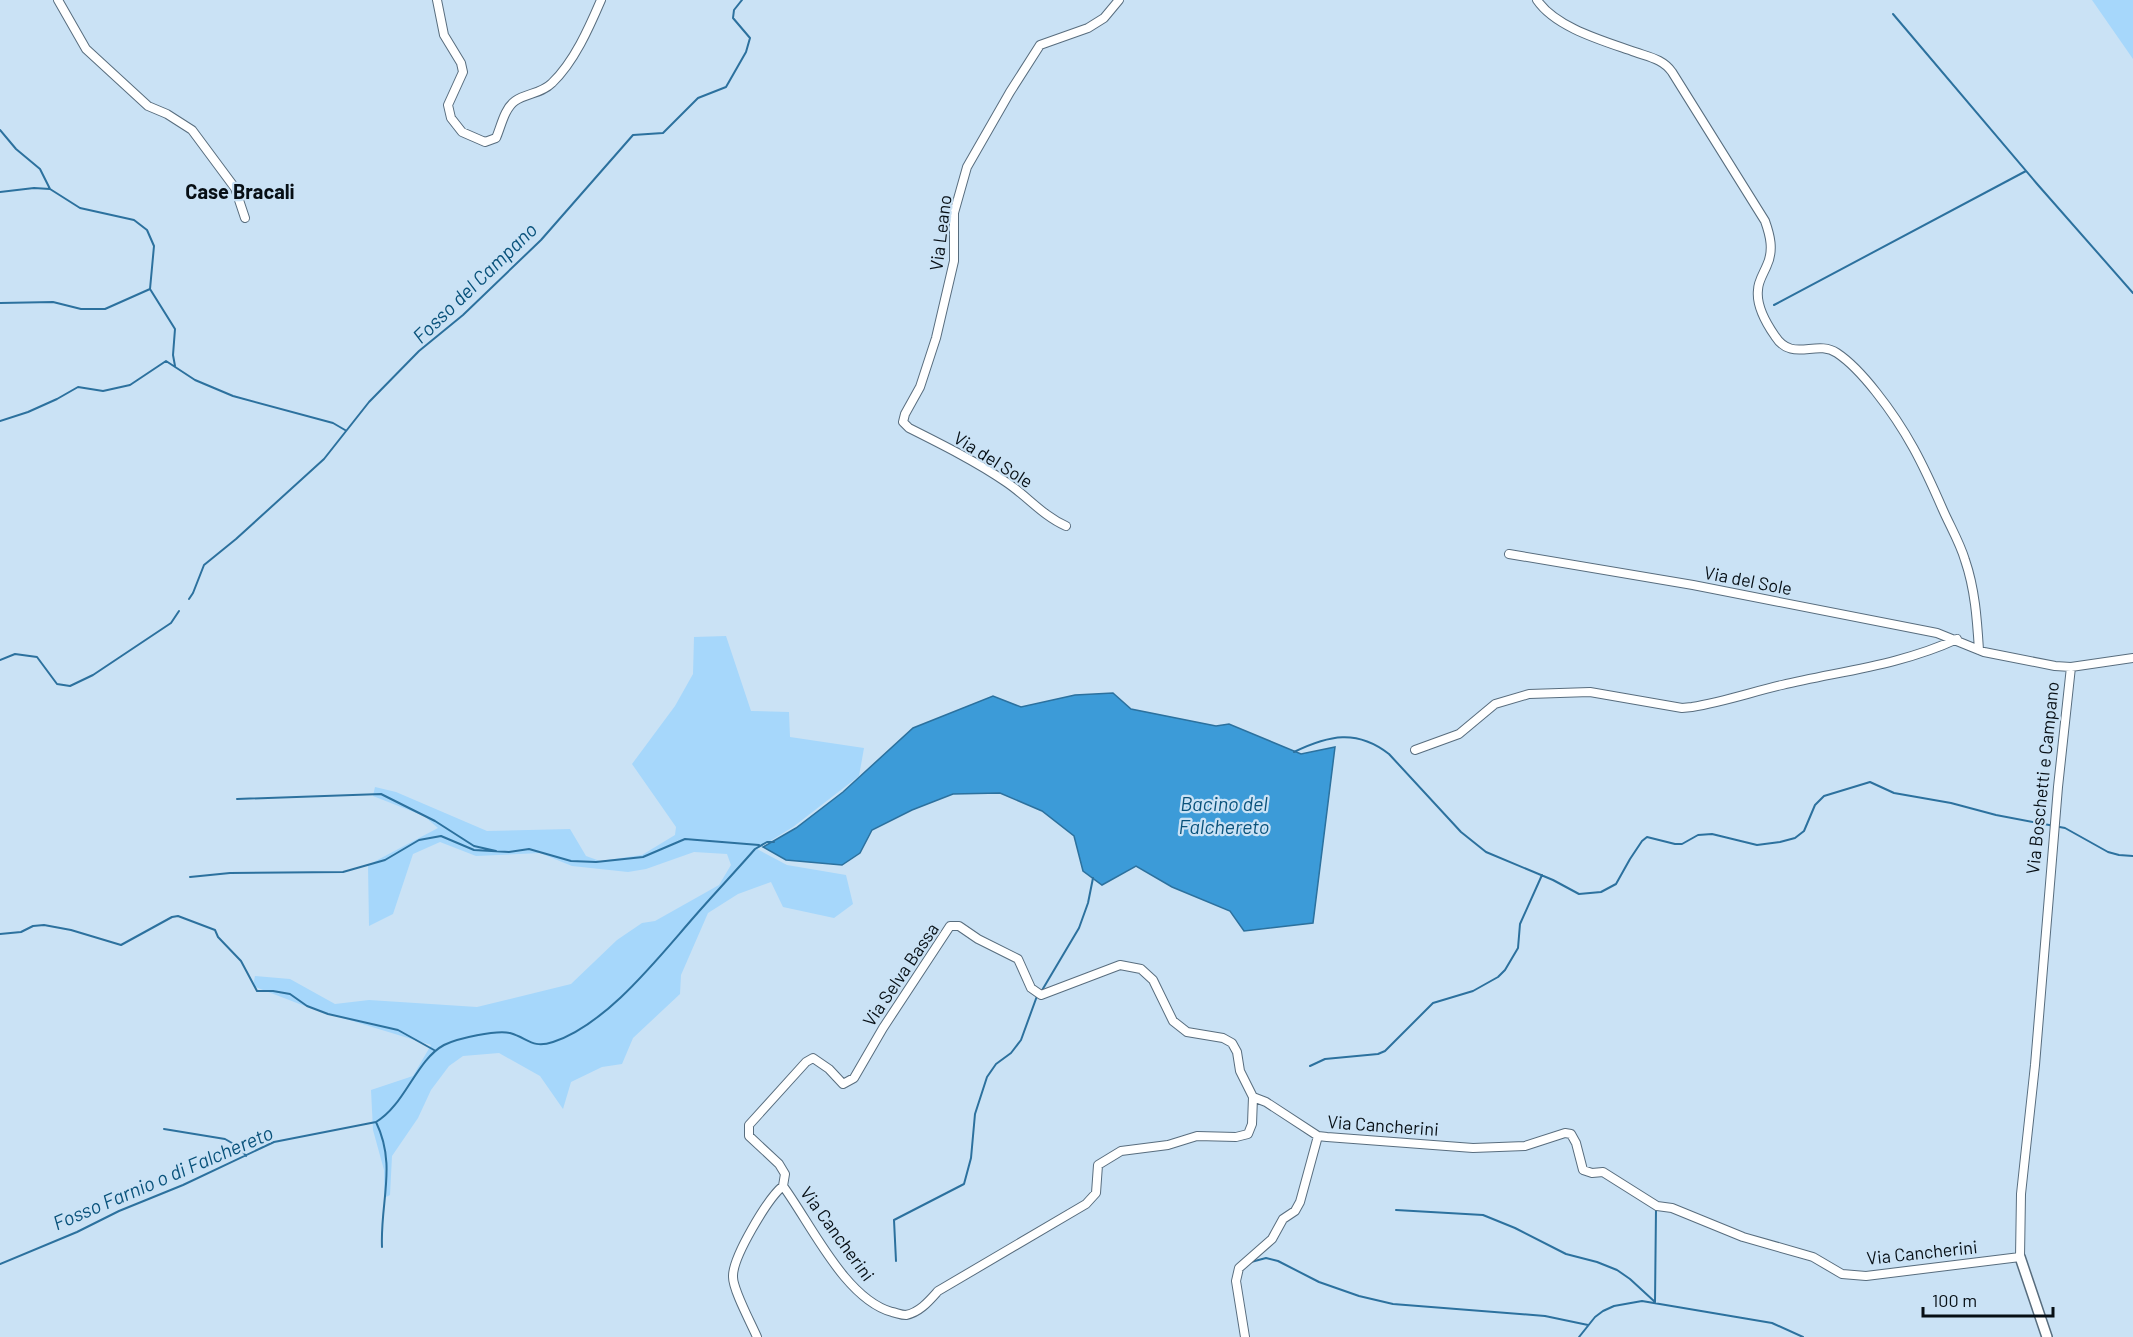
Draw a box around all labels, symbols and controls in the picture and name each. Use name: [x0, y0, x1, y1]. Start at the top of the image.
district label: Case Bracali: [185, 179, 295, 203]
street label: Via Leano: [924, 194, 956, 272]
water label: Fosso del Campano: [407, 217, 541, 348]
street label: Via del Sole: [950, 426, 1037, 492]
street label: Via del Sole: [1702, 561, 1794, 599]
street label: Via Boschetti e Campano: [2021, 680, 2063, 876]
water label: Bacino del Falchereto: [1179, 791, 1269, 838]
street label: Via Selva Bassa: [857, 919, 943, 1030]
street label: Via Cancherini: [1327, 1110, 1439, 1140]
water label: Fosso Farnio o di Falchereto: [49, 1120, 276, 1234]
street label: Via Cancherini: [796, 1182, 879, 1285]
street label: Via Cancherini: [1865, 1235, 1979, 1269]
scale bar: [1923, 1280, 2054, 1318]
text: 100 m: [1932, 1289, 1977, 1311]

